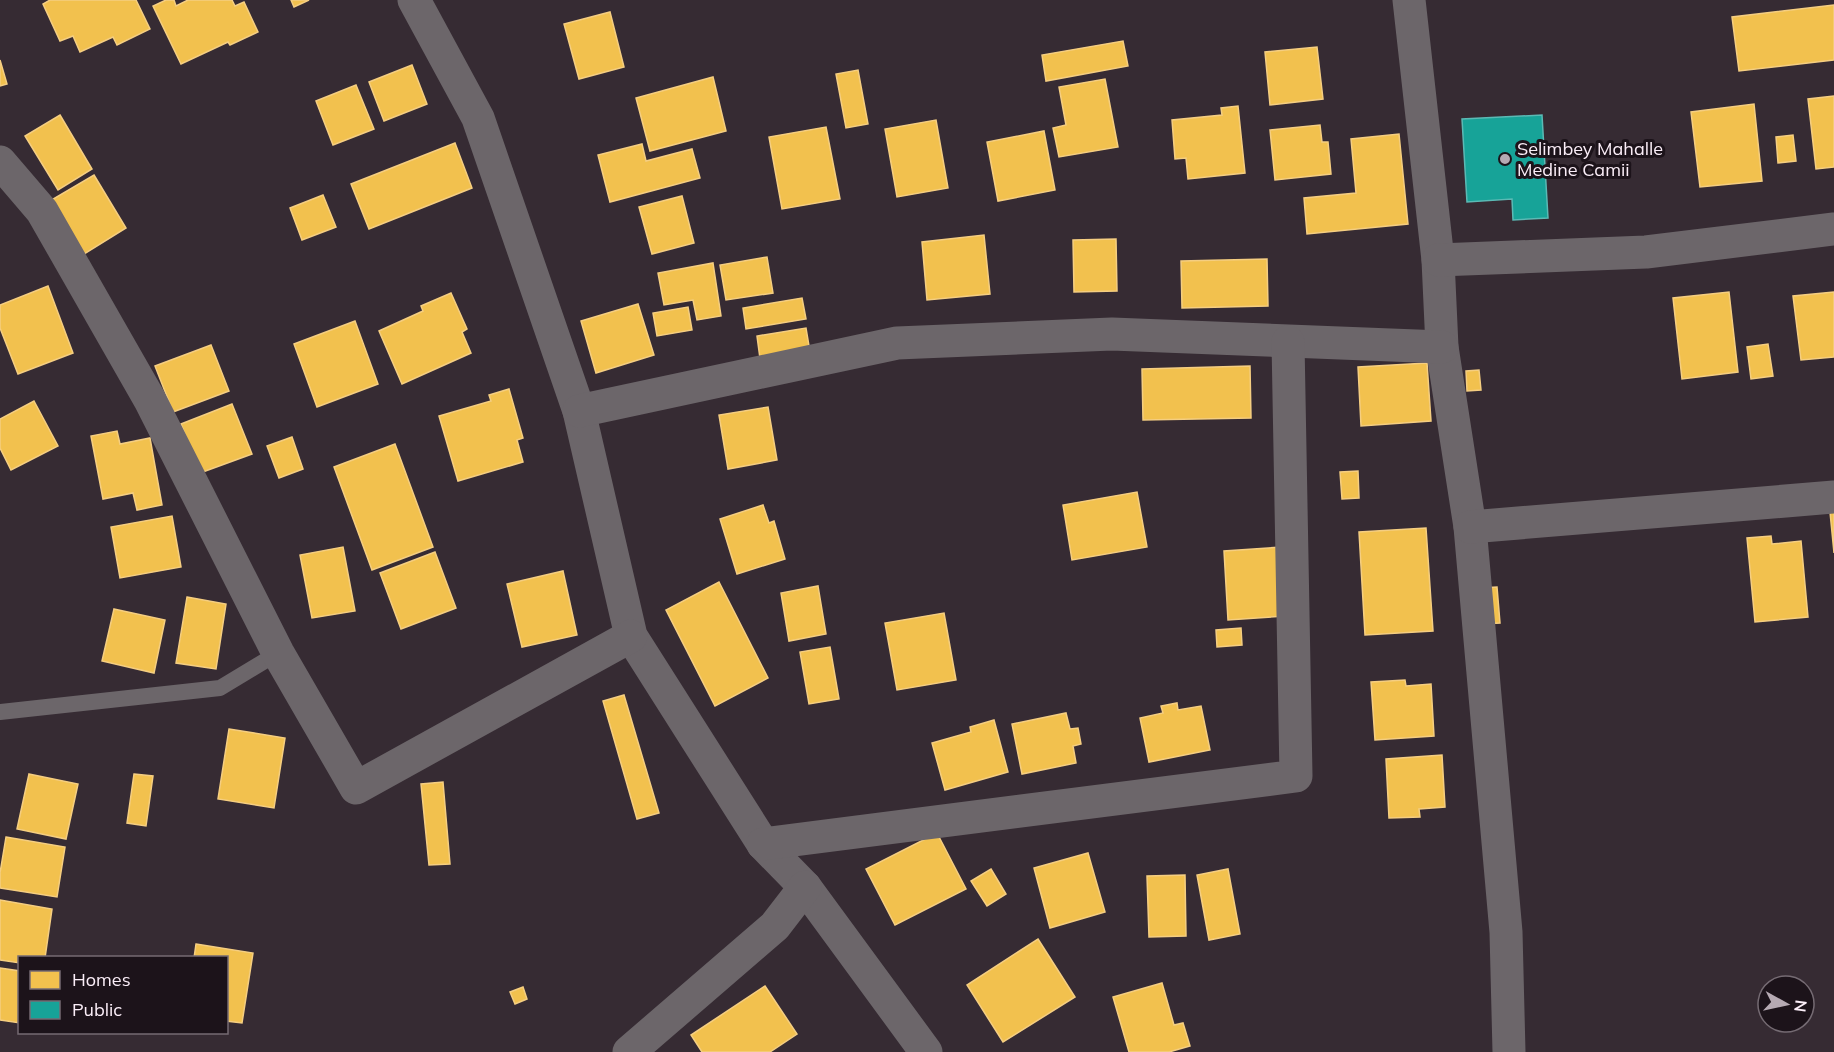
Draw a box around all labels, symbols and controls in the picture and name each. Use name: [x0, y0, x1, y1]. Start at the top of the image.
place label: Selimbey Mahalle Medine Camii: [1517, 137, 1663, 181]
marker: Selimbey Mahalle Medine Camii: [1498, 152, 1512, 166]
legend: [18, 956, 228, 1034]
text: Homes: [72, 968, 131, 991]
north arrow: [1756, 974, 1816, 1034]
text: Public: [72, 998, 122, 1021]
text: N: [1790, 999, 1812, 1013]

